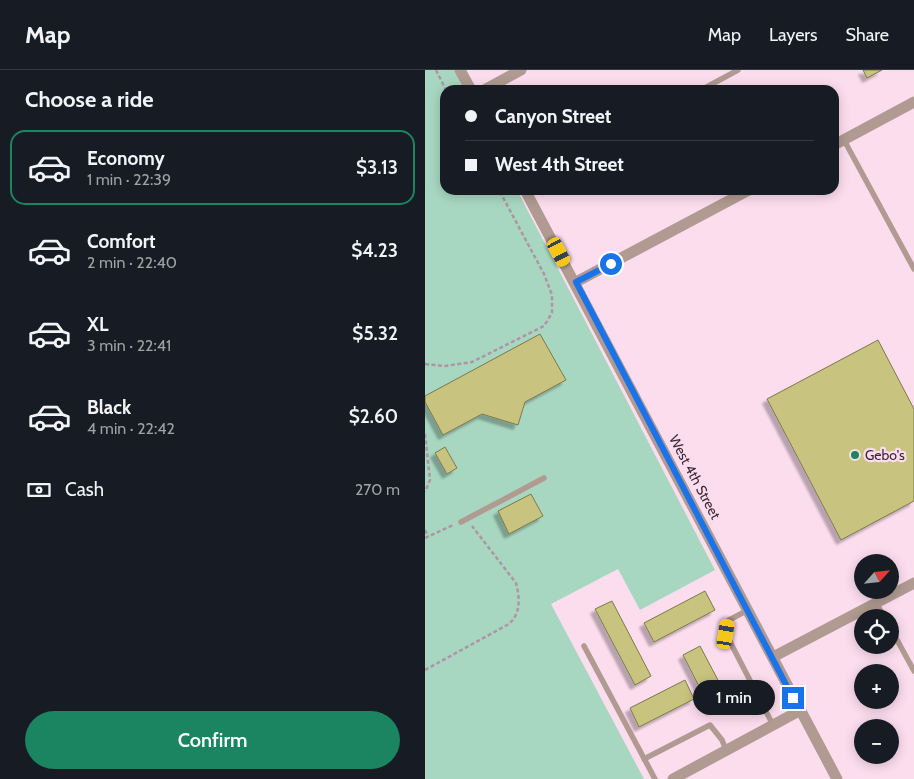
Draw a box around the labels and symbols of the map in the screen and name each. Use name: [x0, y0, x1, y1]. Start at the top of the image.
car: [545, 235, 572, 269]
route start: [600, 253, 622, 275]
street label: West 4th Street: [665, 432, 725, 523]
place label: Gebo's: [865, 446, 905, 464]
marker: Gebo's: [849, 449, 861, 461]
north arrow: [854, 554, 899, 599]
car: [716, 618, 735, 650]
callout: 1 min: [693, 680, 775, 716]
route end: [782, 687, 804, 709]

